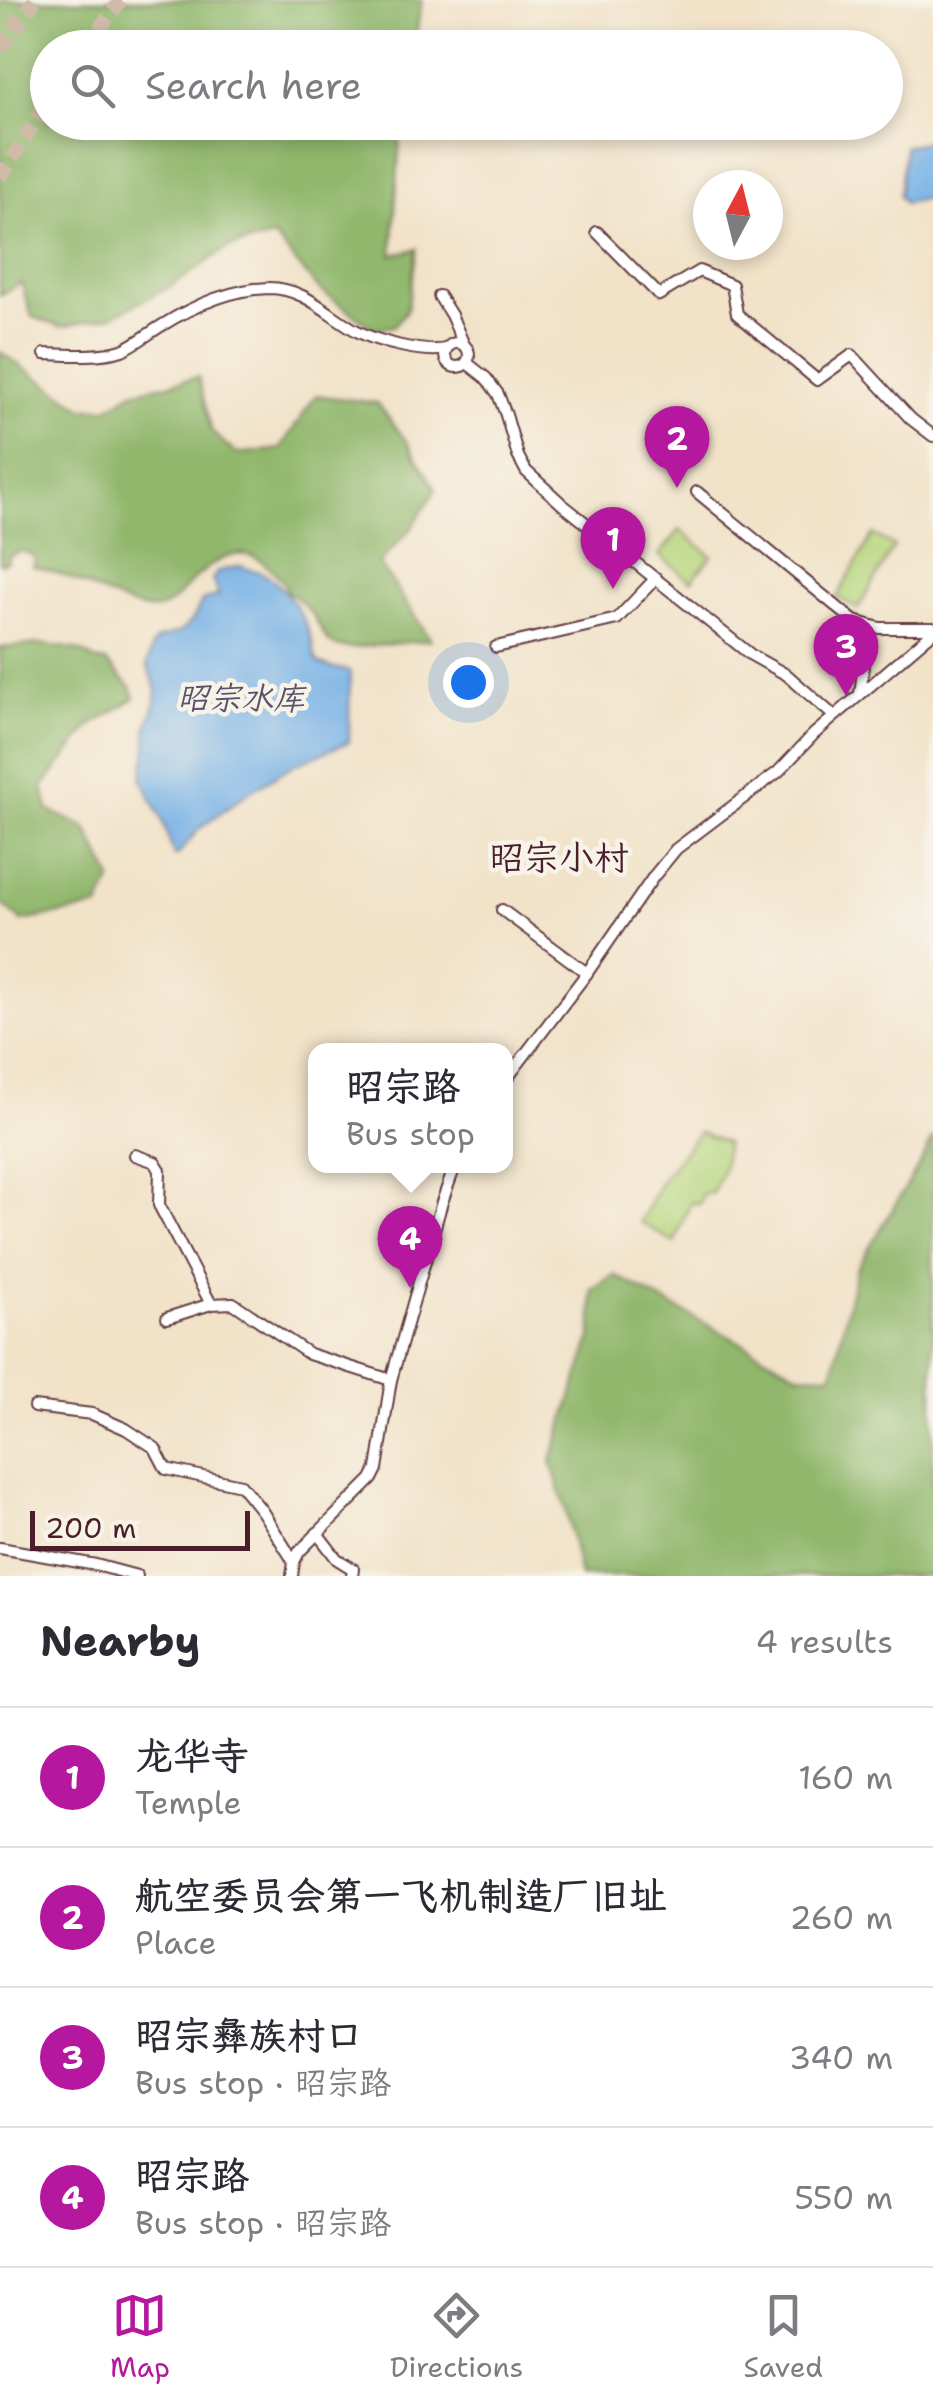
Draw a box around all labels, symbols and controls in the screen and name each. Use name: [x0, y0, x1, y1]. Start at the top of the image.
search box: [30, 30, 903, 140]
icon: search: [65, 58, 120, 113]
text: Search here: [145, 60, 362, 111]
north arrow: [693, 170, 783, 260]
pin: 2: [644, 406, 710, 488]
pin: 1: [580, 506, 646, 589]
pin: 3: [814, 614, 878, 696]
your location: [443, 657, 494, 708]
water label: 昭宗水库: [177, 676, 308, 719]
district label: 昭宗小村: [489, 834, 629, 881]
popup: [308, 1043, 513, 1173]
text: 昭宗路: [346, 1061, 460, 1112]
text: Bus stop: [346, 1112, 475, 1155]
pin: 4: [378, 1206, 442, 1288]
scale bar: [30, 1506, 250, 1550]
text: 200 m: [45, 1509, 136, 1547]
text: Nearby: [40, 1613, 200, 1669]
text: 4 results: [756, 1620, 893, 1663]
text: 龙华寺: [135, 1730, 249, 1781]
text: 1: [65, 1756, 80, 1799]
text: 160 m: [798, 1756, 893, 1799]
text: Temple: [135, 1781, 242, 1824]
text: 航空委员会第一飞机制造厂旧址: [135, 1870, 667, 1921]
text: 2: [61, 1896, 84, 1939]
text: 260 m: [790, 1896, 893, 1939]
text: Place: [135, 1921, 217, 1964]
text: 昭宗彝族村口: [135, 2010, 363, 2061]
text: 3: [61, 2036, 84, 2079]
text: 340 m: [789, 2036, 893, 2079]
text: Bus stop · 昭宗路: [135, 2061, 391, 2104]
text: 昭宗路: [135, 2150, 249, 2201]
text: 4: [61, 2176, 84, 2219]
text: 550 m: [794, 2176, 893, 2219]
text: Bus stop · 昭宗路: [135, 2201, 391, 2244]
tab: Map: [110, 2288, 170, 2386]
tab: Directions: [390, 2288, 523, 2386]
tab: Saved: [743, 2288, 823, 2386]

